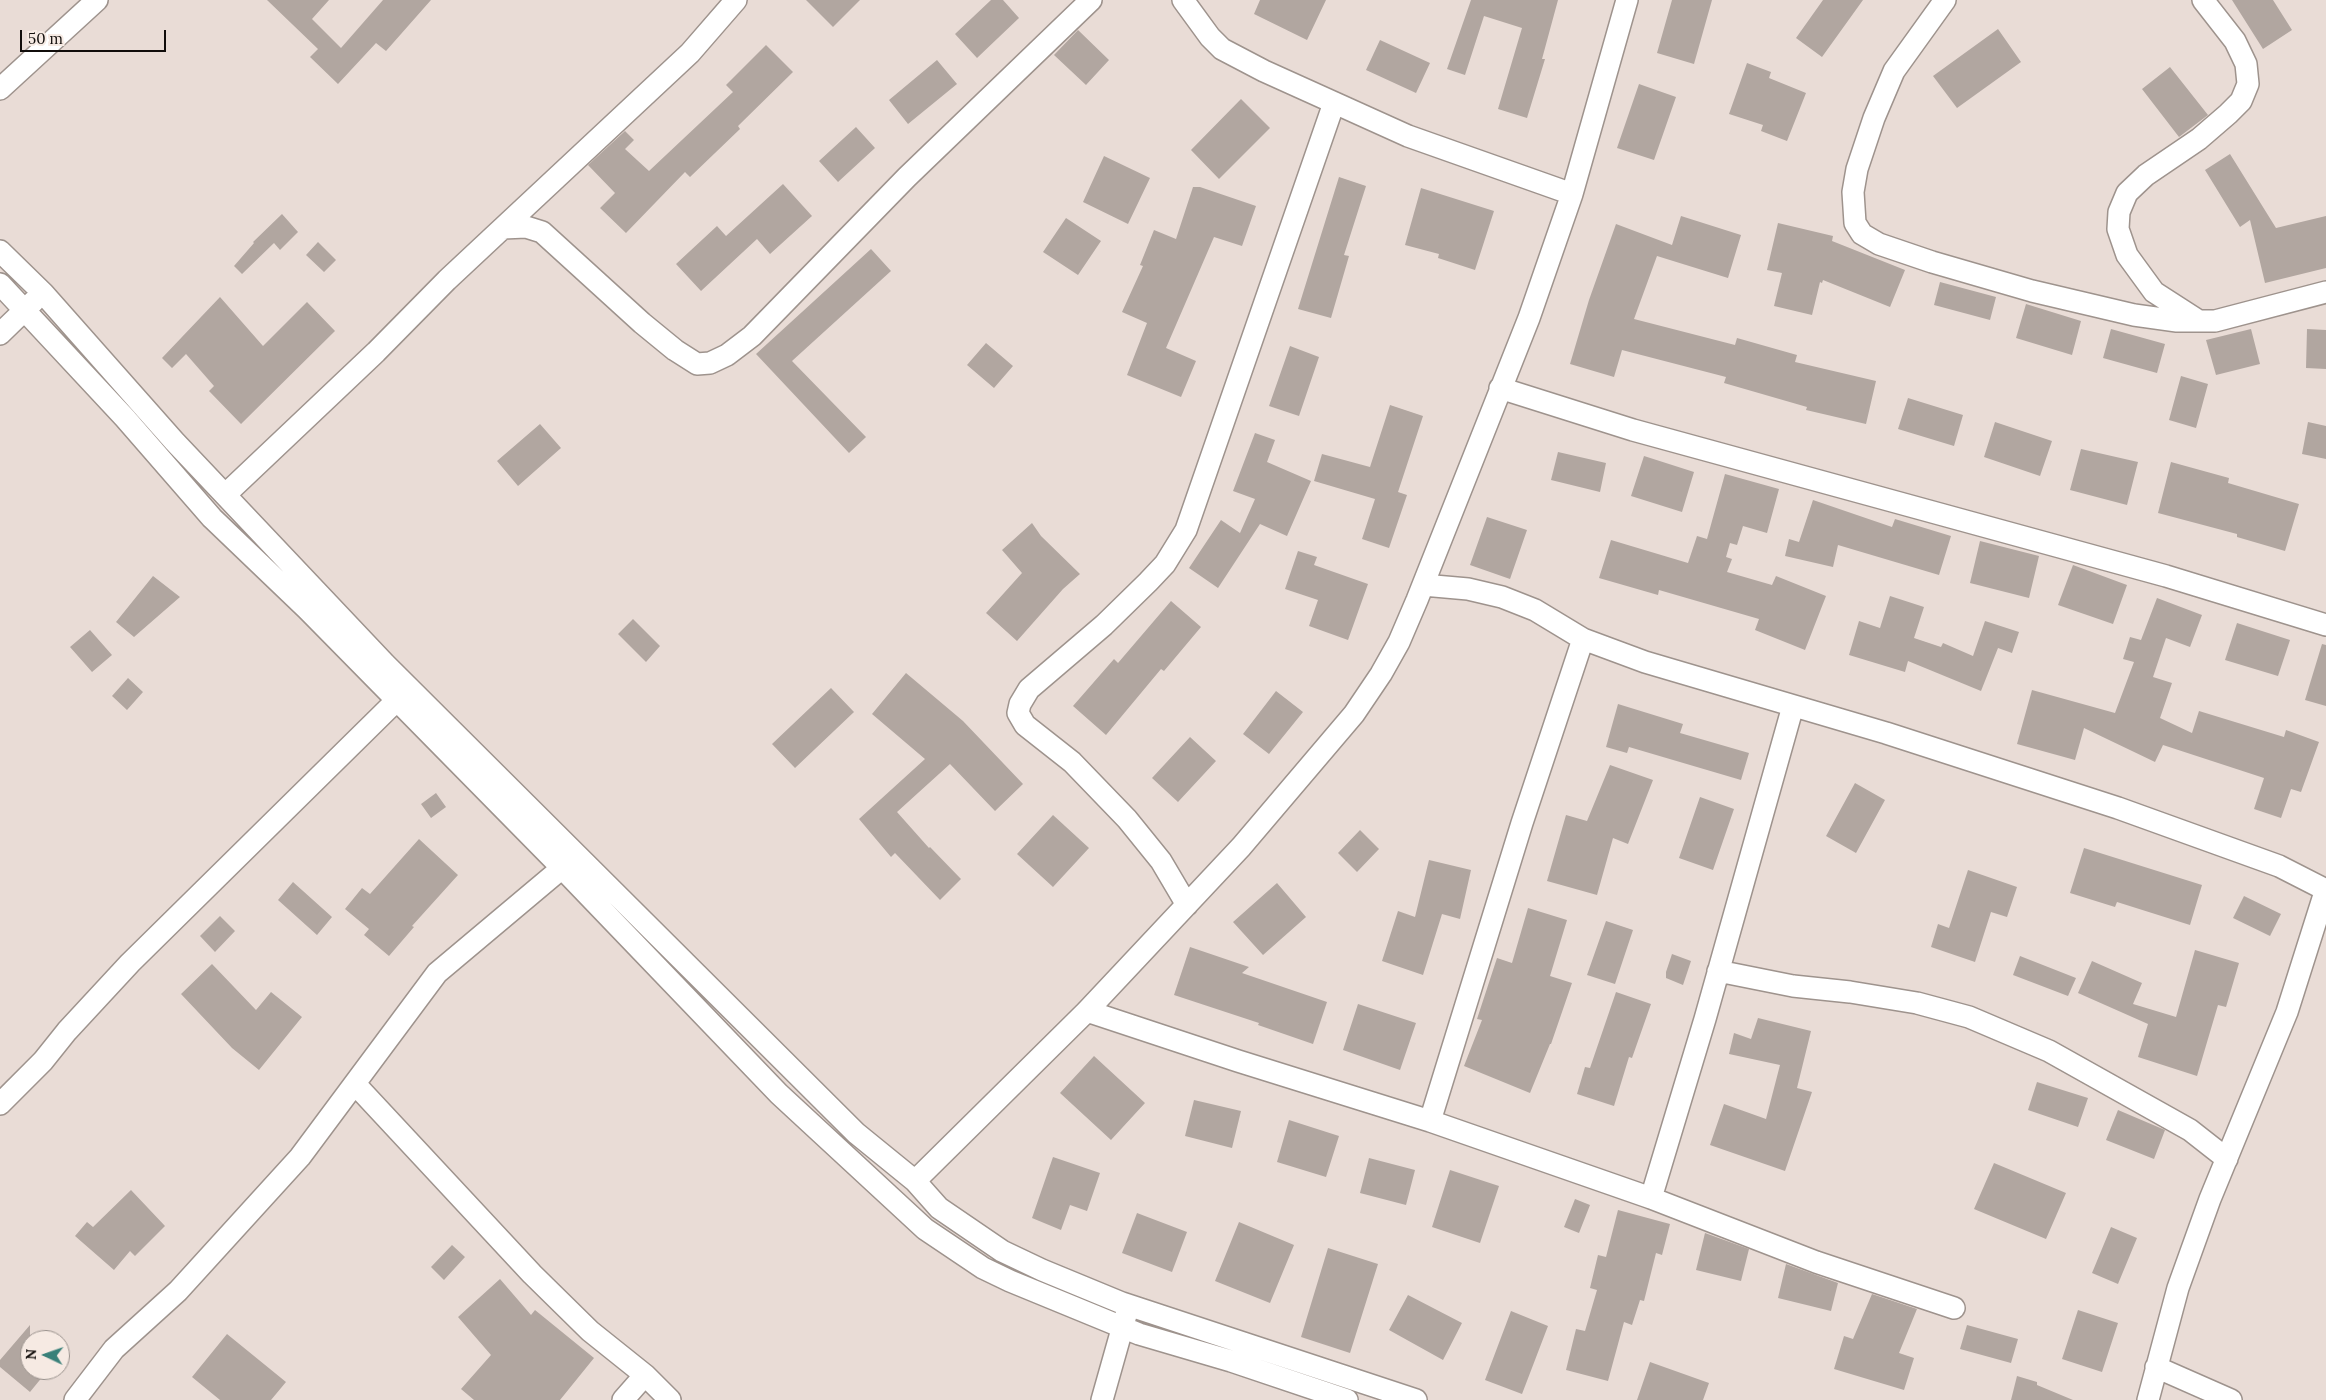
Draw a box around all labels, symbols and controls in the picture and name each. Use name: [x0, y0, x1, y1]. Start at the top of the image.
scale bar: [22, 20, 169, 52]
text: 50 m: [28, 29, 63, 48]
north arrow: [20, 1330, 70, 1380]
text: N: [22, 1348, 40, 1360]

